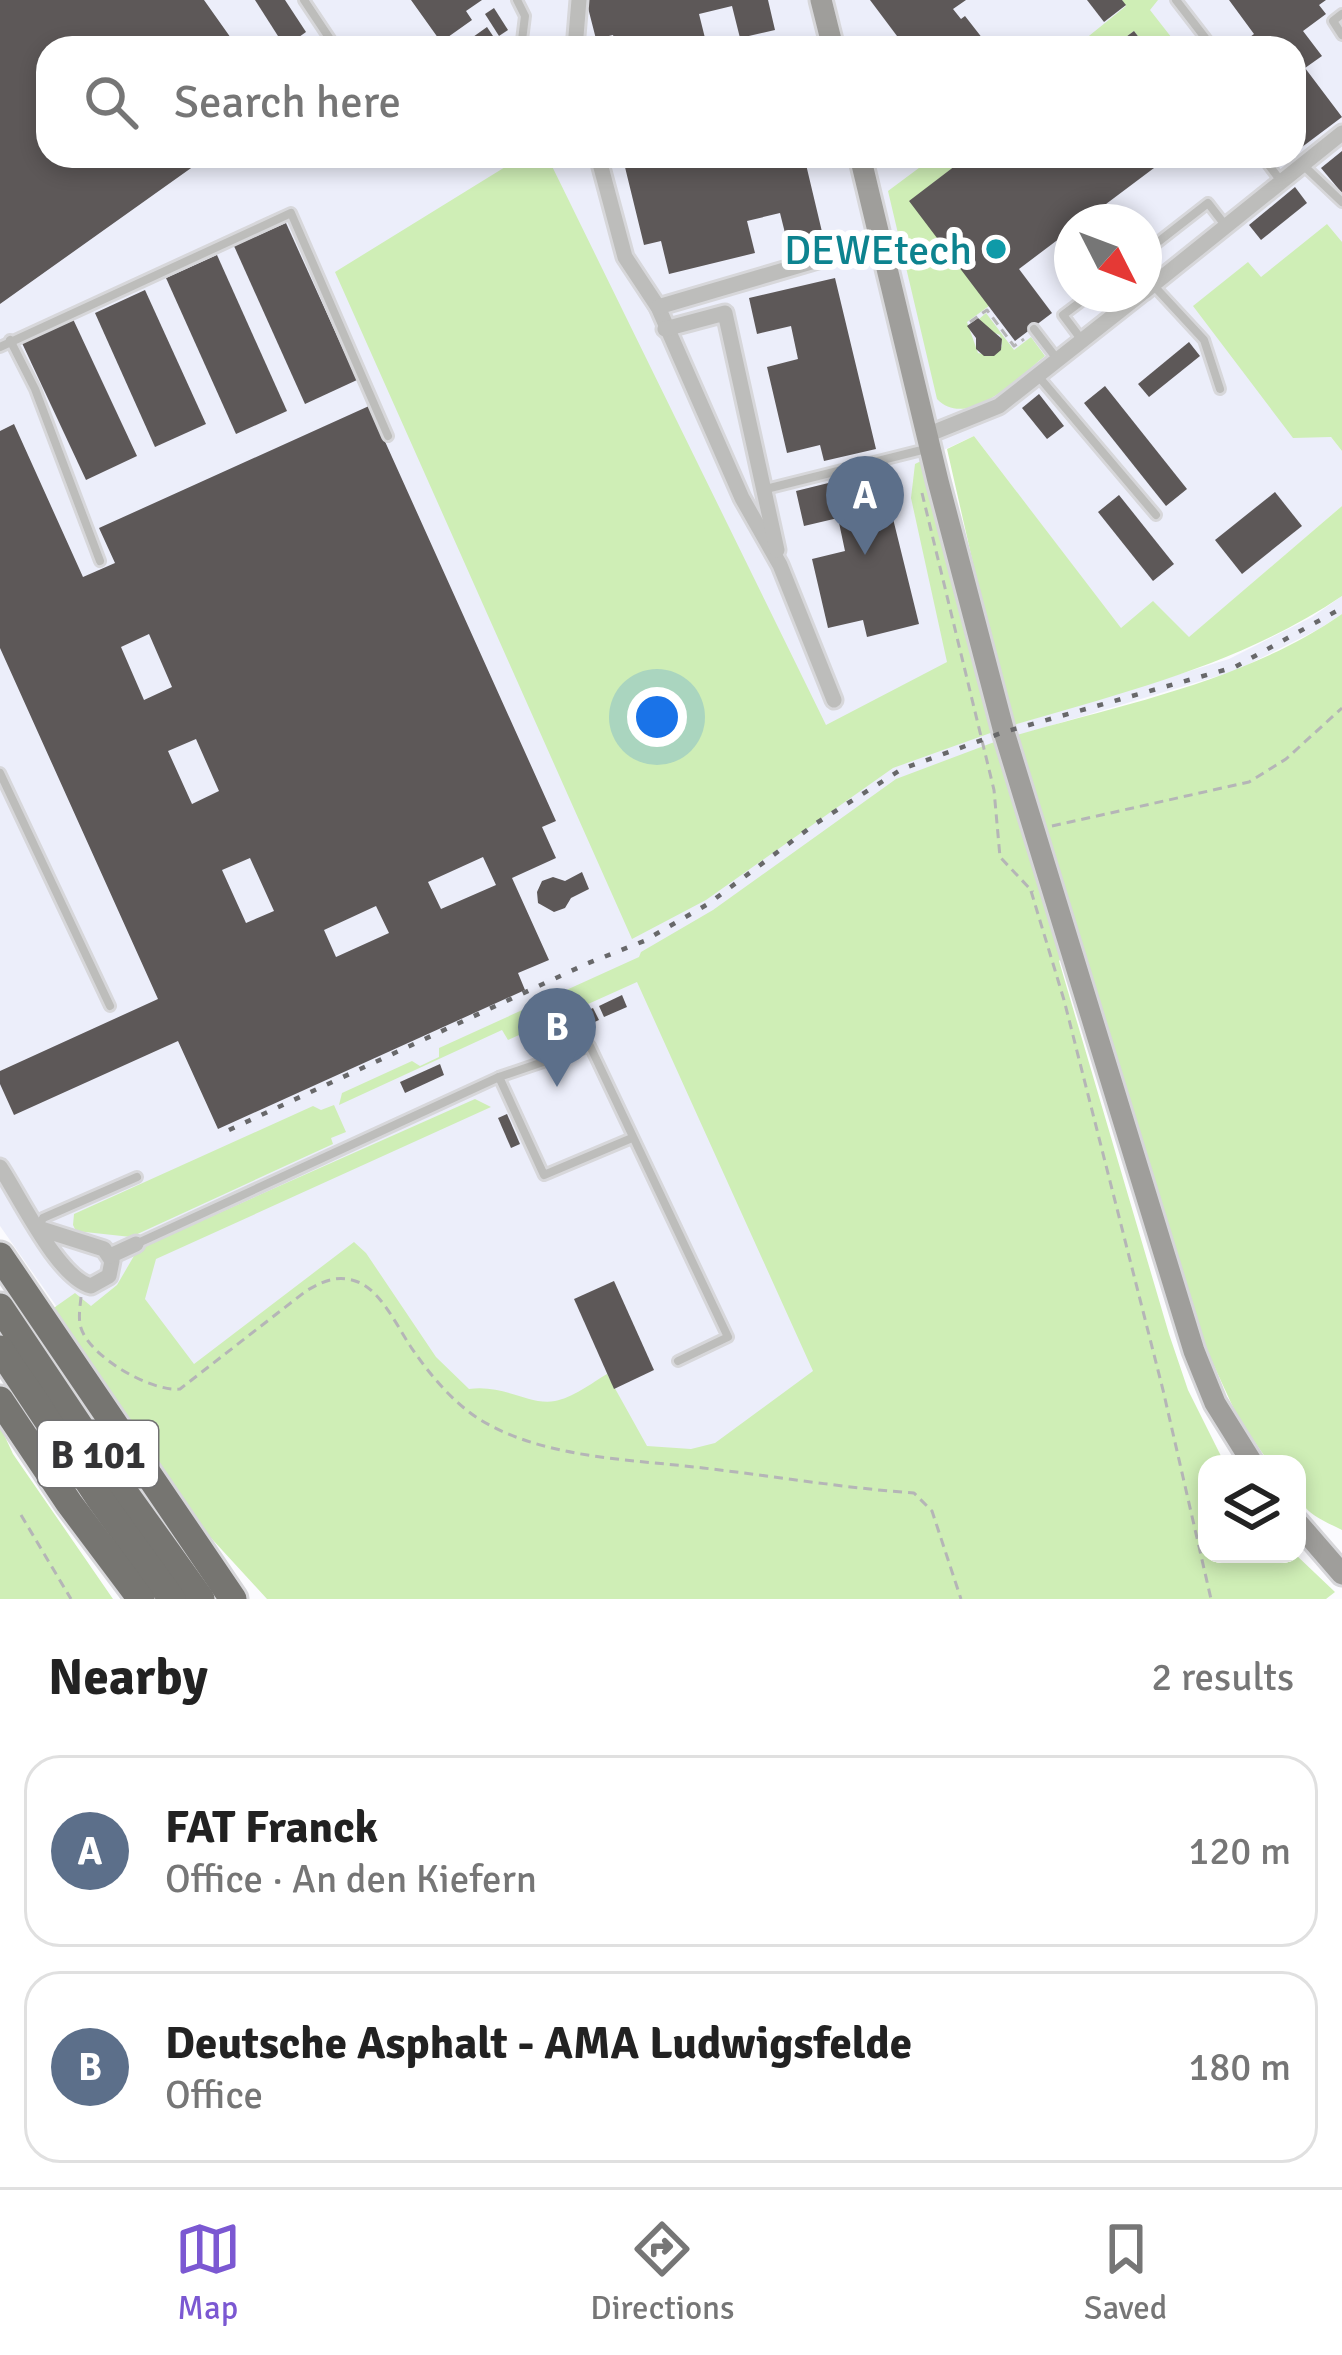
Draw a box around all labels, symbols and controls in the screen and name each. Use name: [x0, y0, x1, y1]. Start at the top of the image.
search box: [36, 36, 1306, 168]
icon: search: [78, 69, 144, 135]
text: Search here: [174, 75, 401, 130]
north arrow: [1054, 204, 1162, 312]
place label: DEWEtech: [784, 225, 972, 276]
marker: DEWEtech: [983, 236, 1009, 262]
pin: A: [826, 456, 904, 555]
your location: [627, 687, 687, 747]
pin: B: [518, 988, 596, 1087]
road number: B 101: [38, 1421, 158, 1487]
map controls: [1198, 1455, 1306, 1563]
button: layers: [1198, 1455, 1306, 1563]
text: Nearby: [48, 1646, 208, 1709]
text: 2 results: [1151, 1653, 1294, 1701]
text: FAT Franck: [165, 1800, 378, 1855]
text: A: [78, 1827, 102, 1875]
text: 120 m: [1188, 1827, 1291, 1875]
text: Office · An den Kiefern: [165, 1855, 537, 1903]
text: Deutsche Asphalt - AMA Ludwigsfelde: [165, 2016, 912, 2071]
text: B: [78, 2043, 102, 2091]
text: 180 m: [1188, 2043, 1291, 2091]
text: Office: [165, 2071, 263, 2119]
tab: Map: [175, 2216, 241, 2329]
tab: Directions: [590, 2216, 735, 2329]
tab: Saved: [1084, 2216, 1167, 2329]

